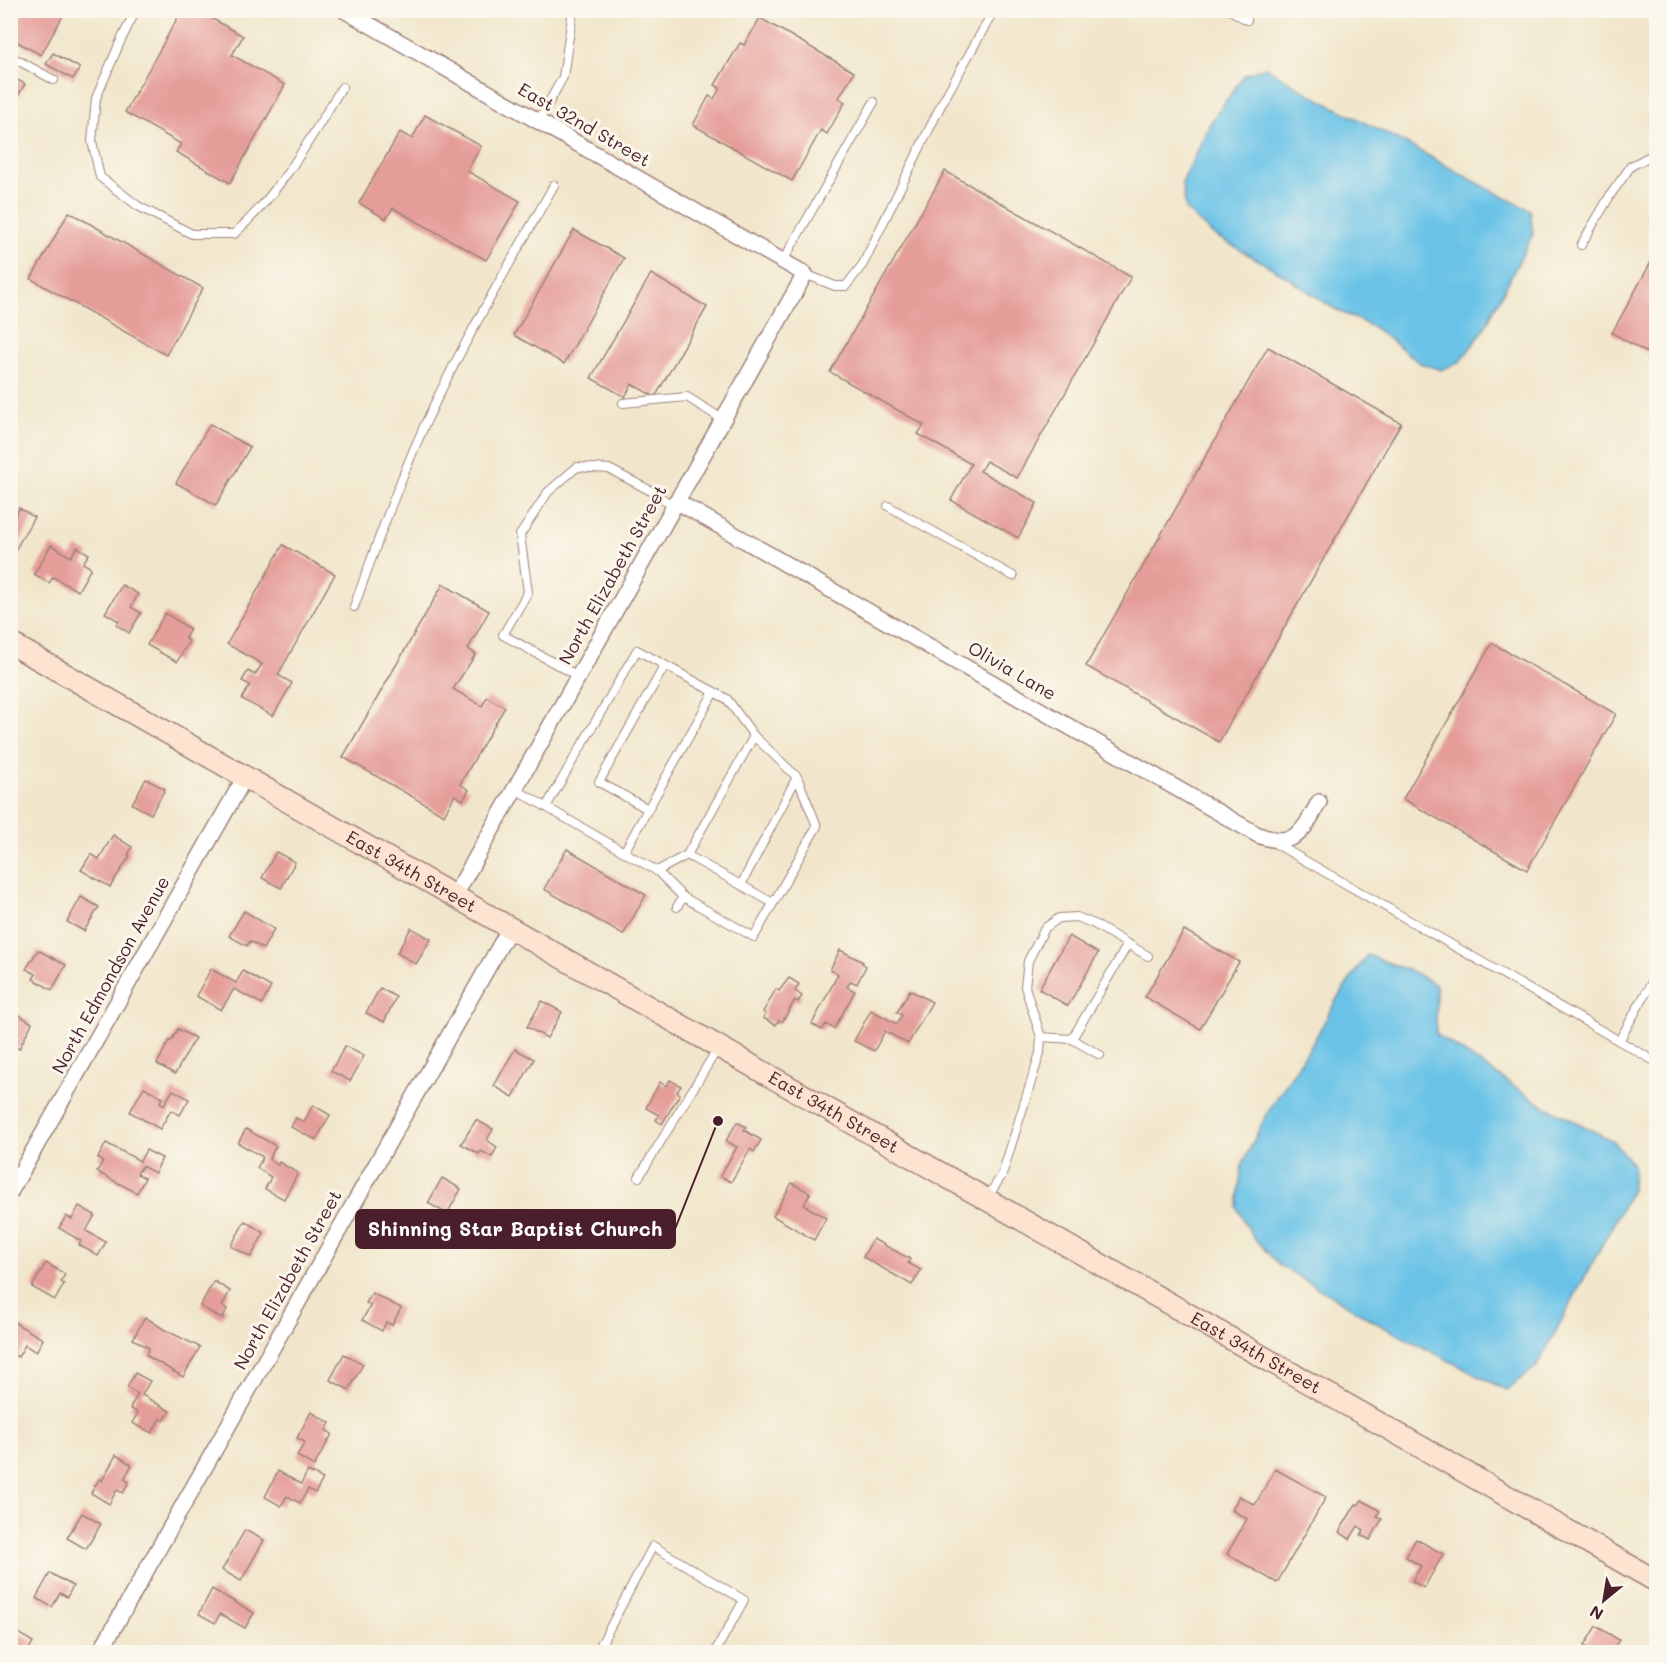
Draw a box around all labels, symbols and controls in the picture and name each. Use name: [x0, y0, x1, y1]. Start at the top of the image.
street label: East 32nd Street: [514, 76, 655, 172]
street label: North Elizabeth Street: [553, 480, 672, 669]
street label: Olivia Lane: [964, 635, 1061, 705]
street label: East 34th Street: [342, 824, 481, 918]
street label: North Edmondson Avenue: [46, 871, 175, 1078]
street label: East 34th Street: [765, 1065, 904, 1158]
street label: North Elizabeth Street: [228, 1185, 347, 1374]
callout: Shinning Star Baptist Church: [356, 1210, 675, 1248]
text: Shinning Star Baptist Church: [368, 1215, 662, 1241]
street label: East 34th Street: [1187, 1305, 1326, 1399]
north arrow: [1574, 1570, 1634, 1630]
text: N: [1586, 1601, 1607, 1626]

